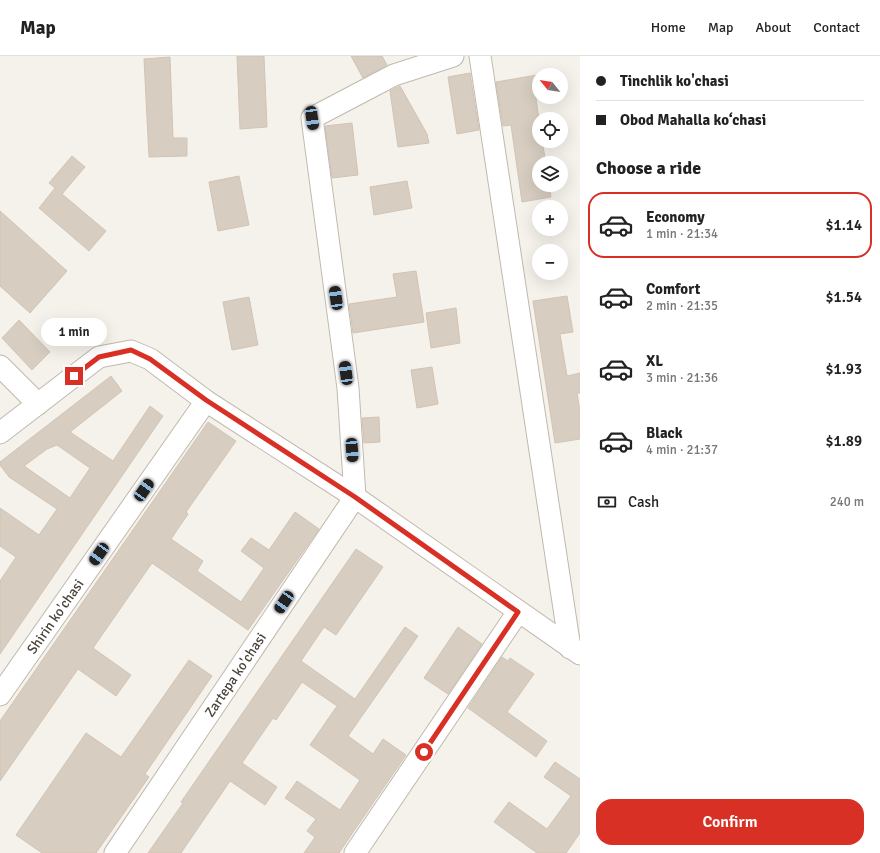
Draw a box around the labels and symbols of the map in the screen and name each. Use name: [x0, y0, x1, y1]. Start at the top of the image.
north arrow: [532, 68, 568, 104]
car: [304, 105, 320, 131]
car: [328, 285, 344, 311]
callout: 1 min: [41, 318, 107, 346]
car: [338, 360, 354, 386]
route end: [65, 367, 83, 385]
car: [345, 438, 359, 462]
car: [132, 477, 156, 503]
car: [87, 541, 111, 567]
street label: Shirin ko'chasi: [23, 576, 88, 657]
car: [272, 589, 296, 615]
street label: Zartepa ko'chasi: [201, 630, 270, 720]
route start: [415, 743, 433, 761]

